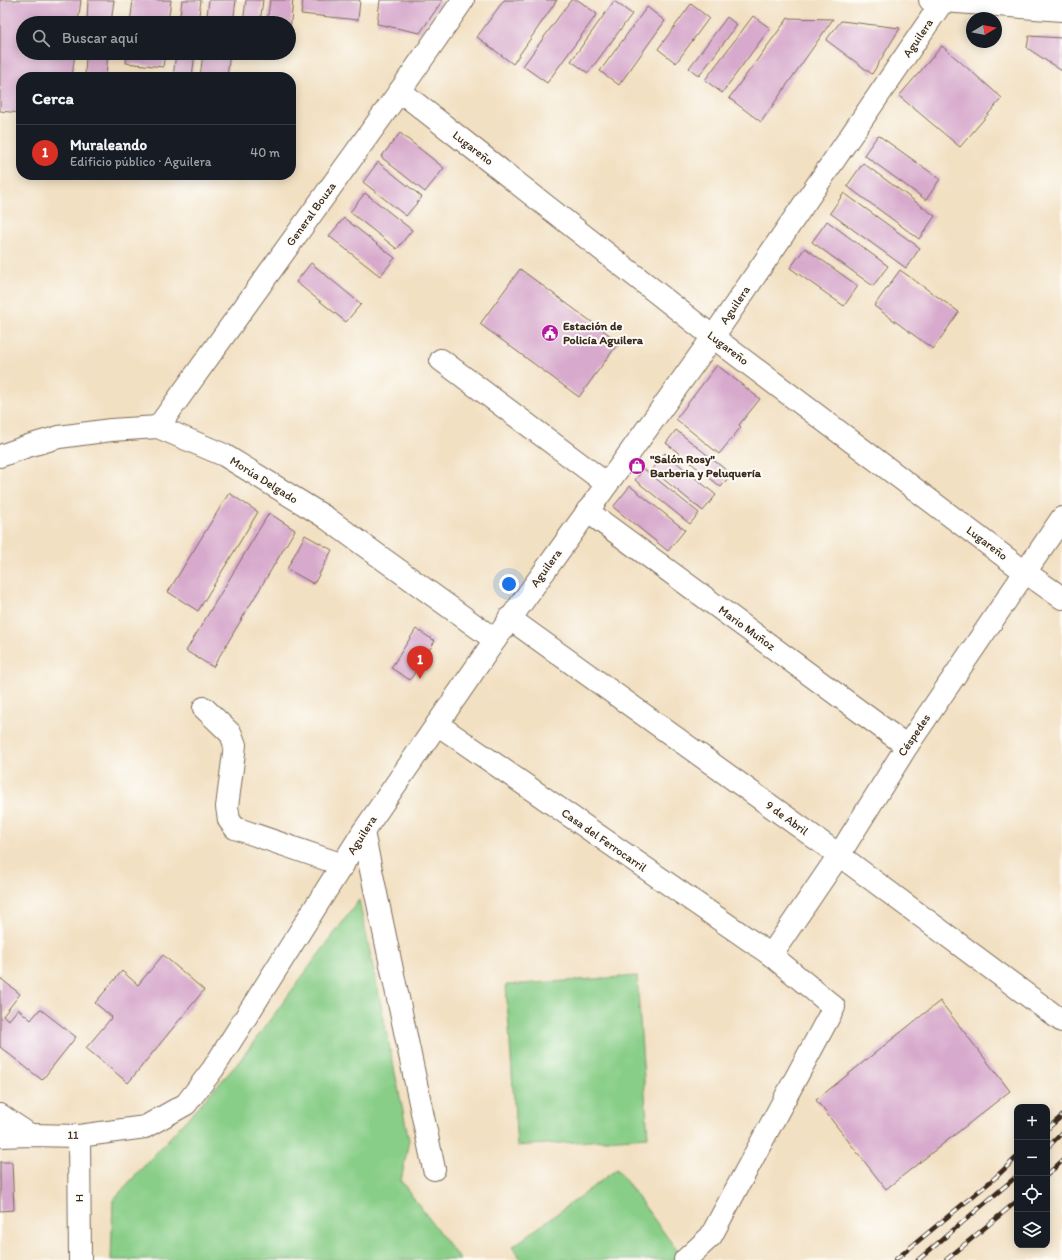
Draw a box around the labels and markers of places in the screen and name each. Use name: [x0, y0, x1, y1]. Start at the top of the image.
place label: Estación de Policía Aguilera: [563, 319, 644, 348]
public building icon: Estación de Policía Aguilera: [540, 323, 560, 343]
place label: "Salón Rosy" Barberia y Peluquería: [650, 452, 762, 481]
shop icon: "Salón Rosy" Barberia y Peluquería: [627, 456, 647, 476]
pin: 1: [407, 646, 433, 679]

